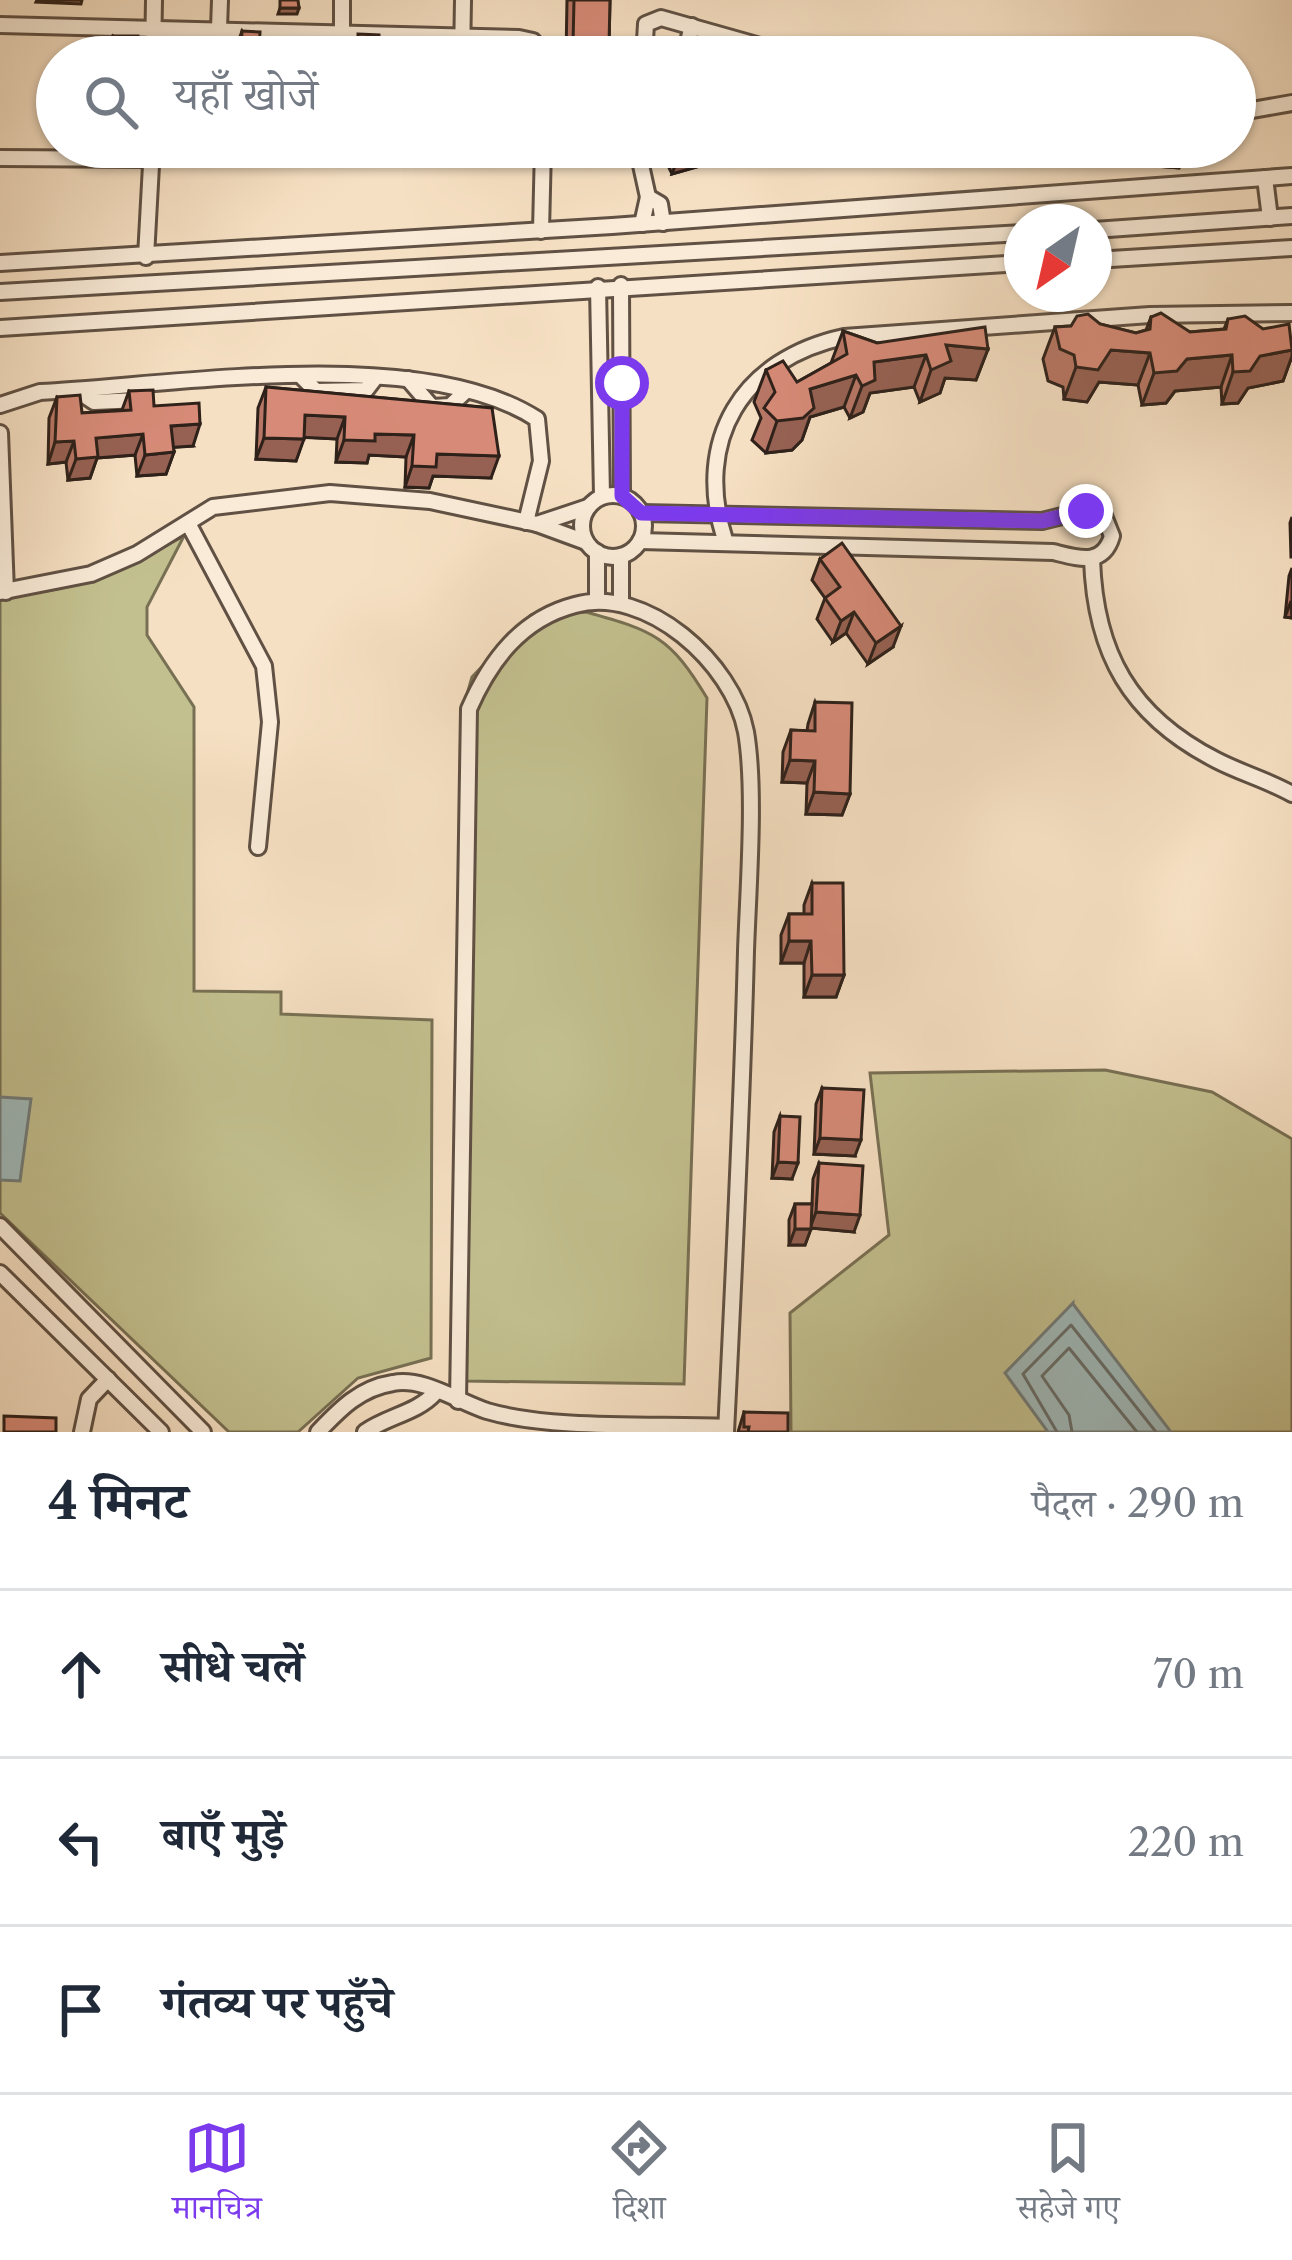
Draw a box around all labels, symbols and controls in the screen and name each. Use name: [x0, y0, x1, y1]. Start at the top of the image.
search box: [36, 36, 1256, 168]
text: यहाँ खोजें: [174, 66, 318, 122]
icon: search: [78, 69, 144, 135]
north arrow: [1004, 204, 1112, 312]
route start: [595, 356, 649, 410]
route end: [1059, 484, 1113, 538]
text: 4 मिनट: [48, 1470, 188, 1532]
text: पैदल · 290 m: [1032, 1479, 1244, 1527]
text: सीधे चलें: [162, 1638, 304, 1694]
icon: ahead: [48, 1641, 114, 1707]
text: 70 m: [1153, 1650, 1244, 1698]
text: बाएँ मुड़ें: [162, 1806, 285, 1862]
icon: left: [48, 1809, 114, 1875]
text: 220 m: [1128, 1818, 1244, 1866]
text: गंतव्य पर पहुँचे: [162, 1974, 393, 2030]
icon: arrive: [48, 1977, 114, 2043]
tab: मानचित्र: [172, 2115, 262, 2240]
tab: दिशा: [606, 2115, 672, 2240]
tab: सहेजे गए: [1017, 2115, 1120, 2240]

